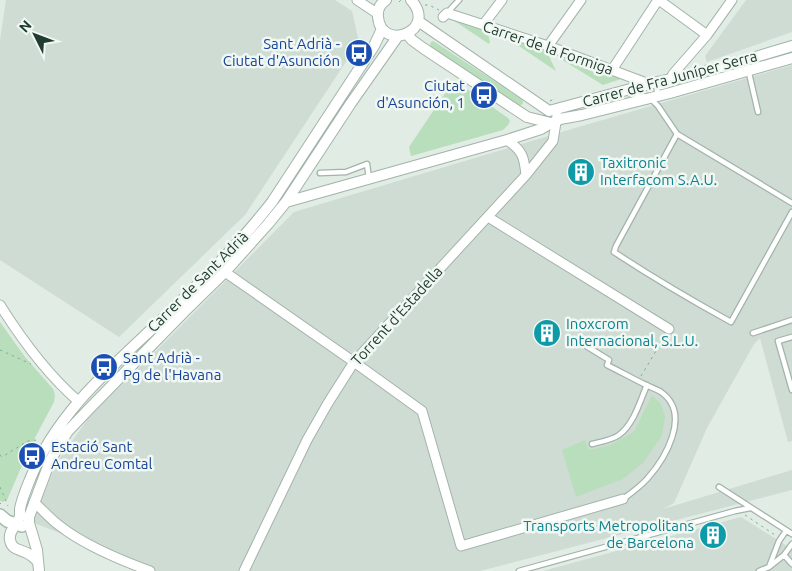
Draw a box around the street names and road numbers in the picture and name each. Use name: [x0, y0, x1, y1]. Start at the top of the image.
street label: Carrer de la Formiga: [481, 17, 615, 78]
street label: Carrer de Fra Juníper Serra: [581, 47, 759, 110]
street label: Carrer de Sant Adrià: [144, 228, 251, 335]
street label: Torrent d'Estadella: [348, 263, 446, 369]

